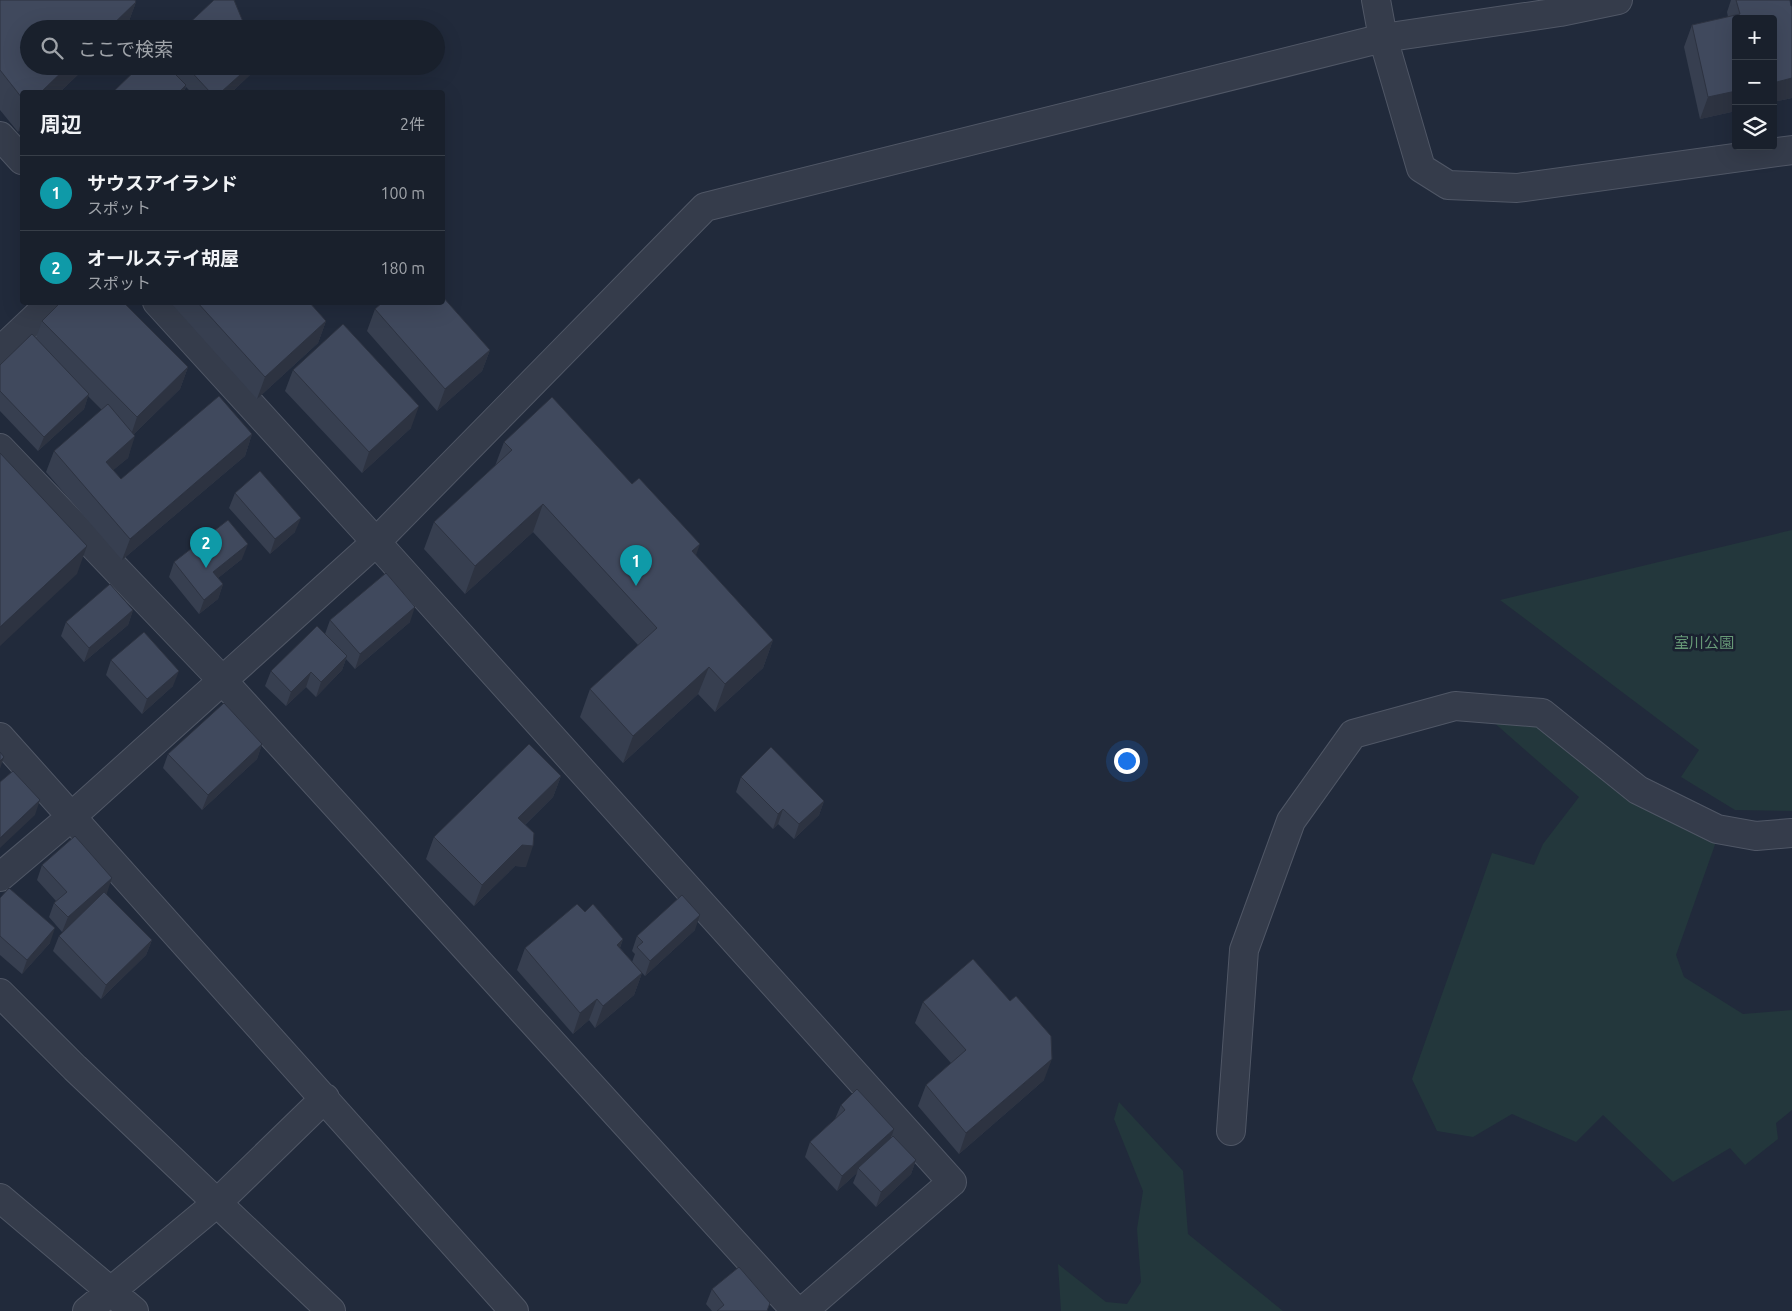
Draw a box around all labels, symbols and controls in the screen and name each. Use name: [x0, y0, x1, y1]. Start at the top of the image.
map controls: [1732, 15, 1777, 150]
button: +: [1732, 15, 1777, 60]
search box: [20, 20, 445, 75]
icon: search: [38, 34, 66, 62]
text: ここで検索: [78, 38, 173, 60]
button: −: [1732, 60, 1777, 105]
button: layers: [1732, 105, 1777, 150]
text: 周辺: [40, 112, 82, 136]
text: 2件: [400, 115, 425, 133]
text: サウスアイランド: [87, 172, 238, 194]
text: 1: [51, 184, 61, 202]
text: 100 m: [380, 184, 425, 202]
text: スポット: [87, 199, 151, 217]
text: オールステイ胡屋: [87, 247, 239, 269]
text: 2: [51, 259, 61, 277]
text: 180 m: [380, 259, 425, 277]
text: スポット: [87, 274, 151, 292]
pin: 2: [190, 527, 222, 568]
pin: 1: [620, 545, 652, 586]
park label: 室川公園: [1674, 634, 1734, 651]
your location: [1114, 748, 1140, 774]

